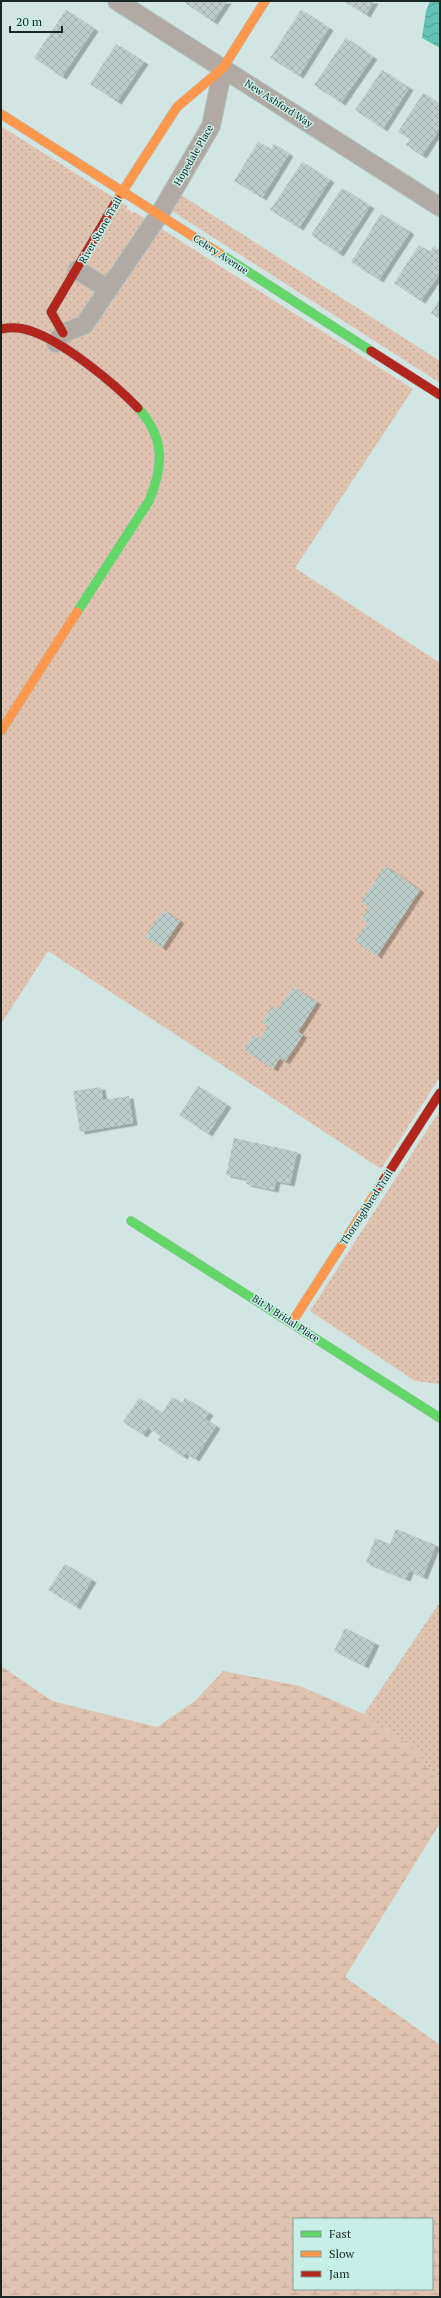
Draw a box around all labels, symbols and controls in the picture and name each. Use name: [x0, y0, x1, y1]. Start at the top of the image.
scale bar: [10, 8, 62, 34]
text: 20 m: [16, 14, 43, 29]
street label: New Ashford Way: [242, 77, 316, 131]
street label: Hopedale Place: [171, 123, 216, 188]
street label: River Stone Trail: [76, 195, 125, 266]
street label: Celery Avenue: [191, 232, 251, 277]
street label: Thoroughbred Trail: [337, 1167, 396, 1247]
street label: Bit N Bridal Place: [250, 1292, 322, 1345]
legend: [293, 2218, 433, 2290]
text: Fast: [329, 2226, 352, 2241]
text: Slow: [329, 2246, 355, 2261]
text: Jam: [329, 2266, 350, 2281]

